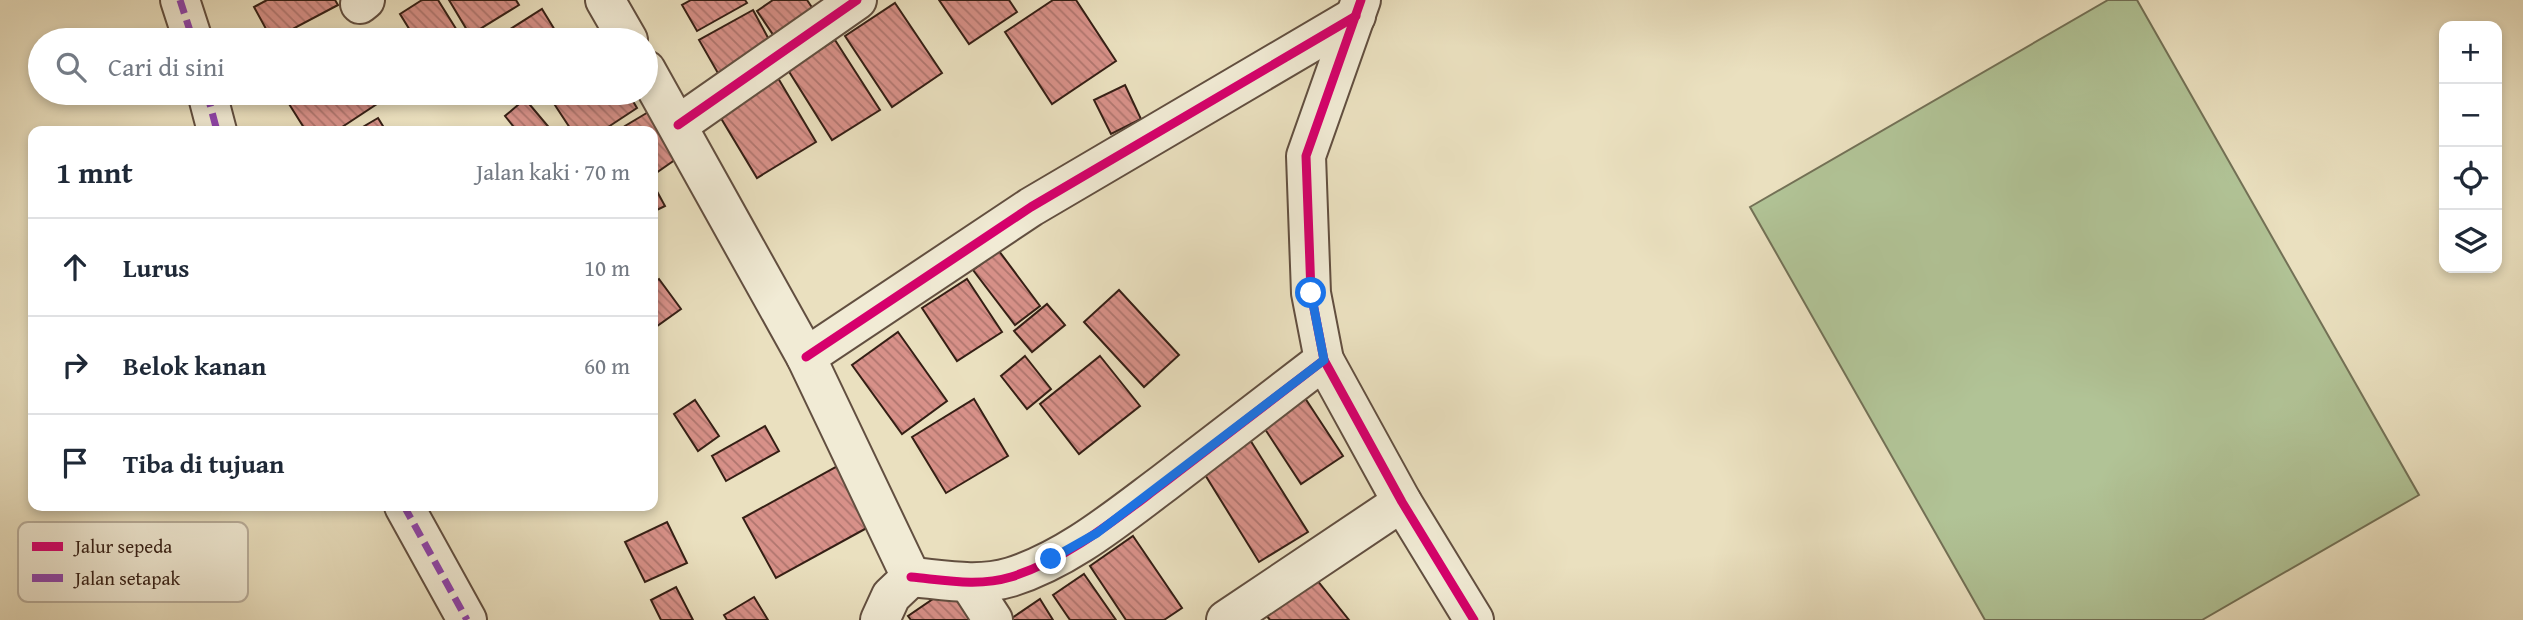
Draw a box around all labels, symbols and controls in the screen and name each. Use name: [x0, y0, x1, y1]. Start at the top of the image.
map controls: [2439, 21, 2502, 273]
button: +: [2439, 21, 2502, 84]
search box: [28, 28, 658, 105]
text: Cari di sini: [108, 47, 225, 86]
icon: search: [52, 48, 90, 86]
button: −: [2439, 84, 2502, 147]
button: locate: [2439, 147, 2502, 210]
text: 1 mnt: [56, 150, 133, 194]
text: Jalan kaki · 70 m: [476, 155, 630, 188]
button: layers: [2439, 210, 2502, 273]
icon: ahead: [56, 248, 94, 286]
text: Lurus: [123, 248, 189, 287]
text: 10 m: [584, 251, 630, 284]
route start: [1295, 277, 1326, 308]
icon: right: [56, 346, 94, 384]
text: Belok kanan: [123, 346, 266, 385]
text: 60 m: [584, 349, 630, 382]
icon: arrive: [56, 444, 94, 482]
text: Tiba di tujuan: [123, 444, 284, 483]
legend: [18, 522, 248, 602]
text: Jalur sepeda: [73, 532, 172, 560]
route end: [1035, 543, 1066, 574]
text: Jalan setapak: [73, 564, 181, 592]

